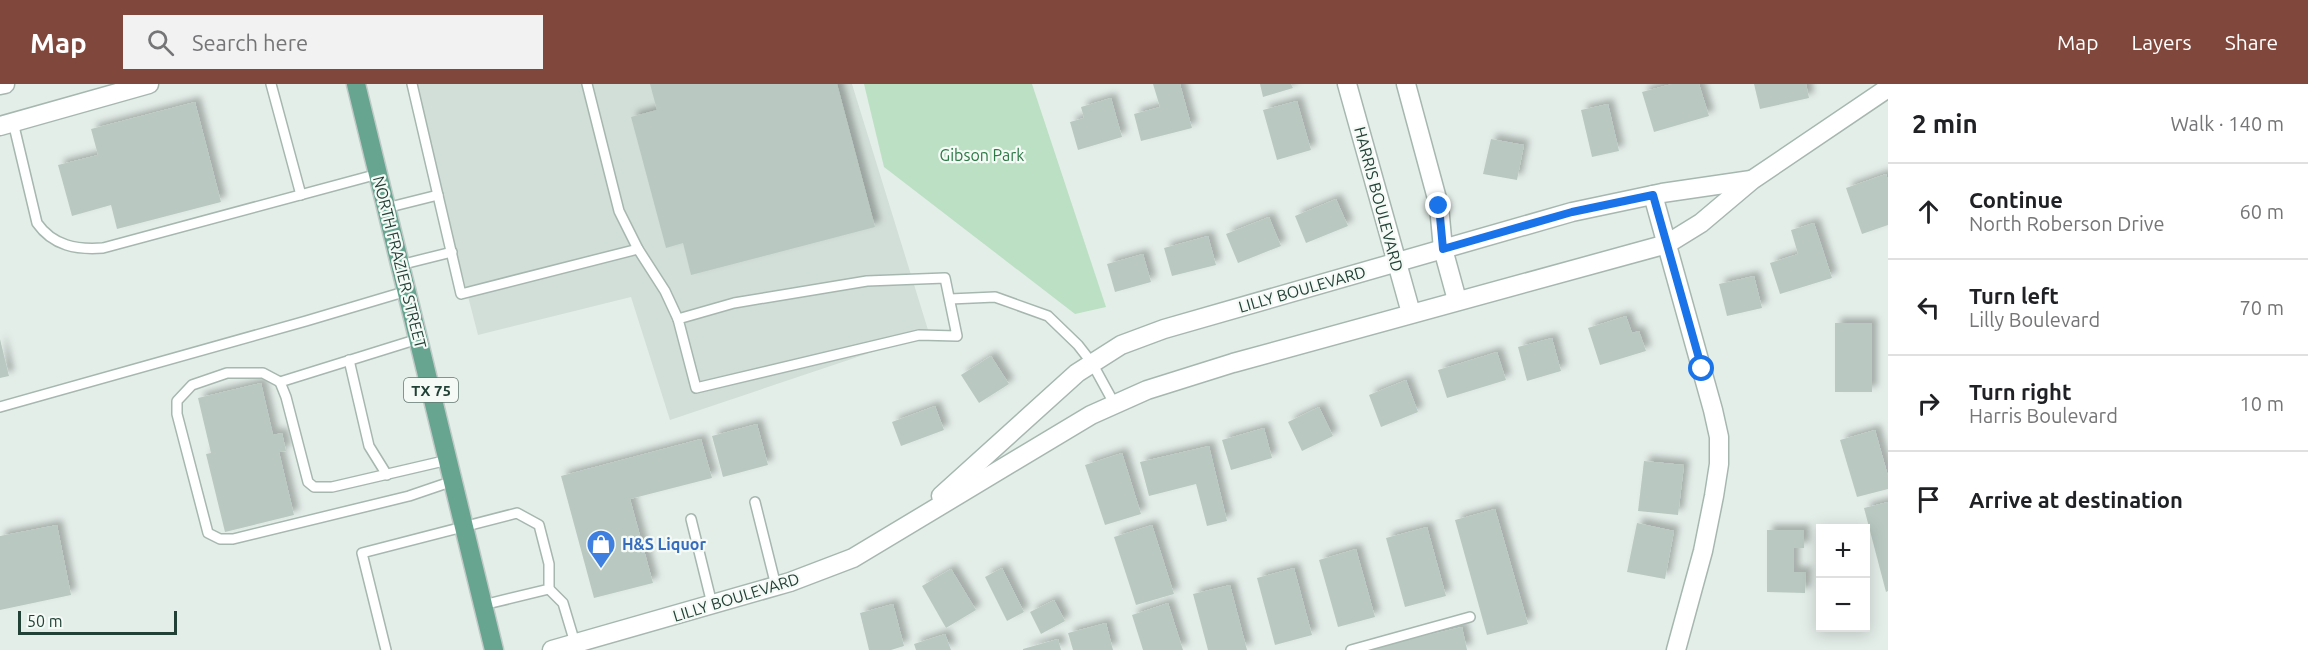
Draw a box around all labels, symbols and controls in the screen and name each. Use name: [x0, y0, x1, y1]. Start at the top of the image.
search box: [123, 15, 543, 69]
icon: search: [144, 26, 177, 59]
text: Map: [30, 27, 87, 58]
text: Search here: [192, 30, 308, 55]
text: Map: [2057, 30, 2098, 54]
text: Layers: [2131, 30, 2192, 54]
text: Share: [2225, 30, 2278, 54]
text: 2 min: [1912, 109, 1978, 138]
text: Walk · 140 m: [2171, 112, 2284, 135]
street label: HARRIS BOULEVARD: [1351, 125, 1407, 273]
park label: Gibson Park: [940, 146, 1024, 164]
street label: NORTH FRAZIER STREET: [370, 174, 430, 350]
text: Continue: [1969, 187, 2063, 212]
route end: [1425, 192, 1451, 218]
icon: ahead: [1912, 195, 1945, 228]
text: 60 m: [2240, 200, 2284, 223]
text: North Roberson Drive: [1969, 212, 2165, 235]
street label: LILLY BOULEVARD: [1236, 262, 1368, 316]
text: Turn left: [1969, 283, 2059, 308]
icon: left: [1912, 291, 1945, 324]
text: 70 m: [2240, 296, 2284, 319]
text: Lilly Boulevard: [1969, 308, 2100, 331]
route start: [1688, 355, 1714, 381]
road number: TX 75: [404, 378, 458, 402]
text: Turn right: [1969, 379, 2071, 404]
icon: right: [1912, 387, 1945, 420]
text: 10 m: [2240, 392, 2284, 415]
text: Harris Boulevard: [1969, 404, 2118, 427]
icon: arrive: [1912, 483, 1945, 516]
text: Arrive at destination: [1969, 487, 2183, 512]
map controls: [1816, 524, 1870, 632]
button: +: [1816, 524, 1870, 578]
shop icon: H&S Liquor: [585, 528, 617, 570]
place label: H&S Liquor: [622, 535, 706, 553]
street label: LILLY BOULEVARD: [670, 569, 802, 625]
button: −: [1816, 578, 1870, 632]
scale bar: [18, 608, 177, 636]
text: 50 m: [27, 612, 63, 630]

